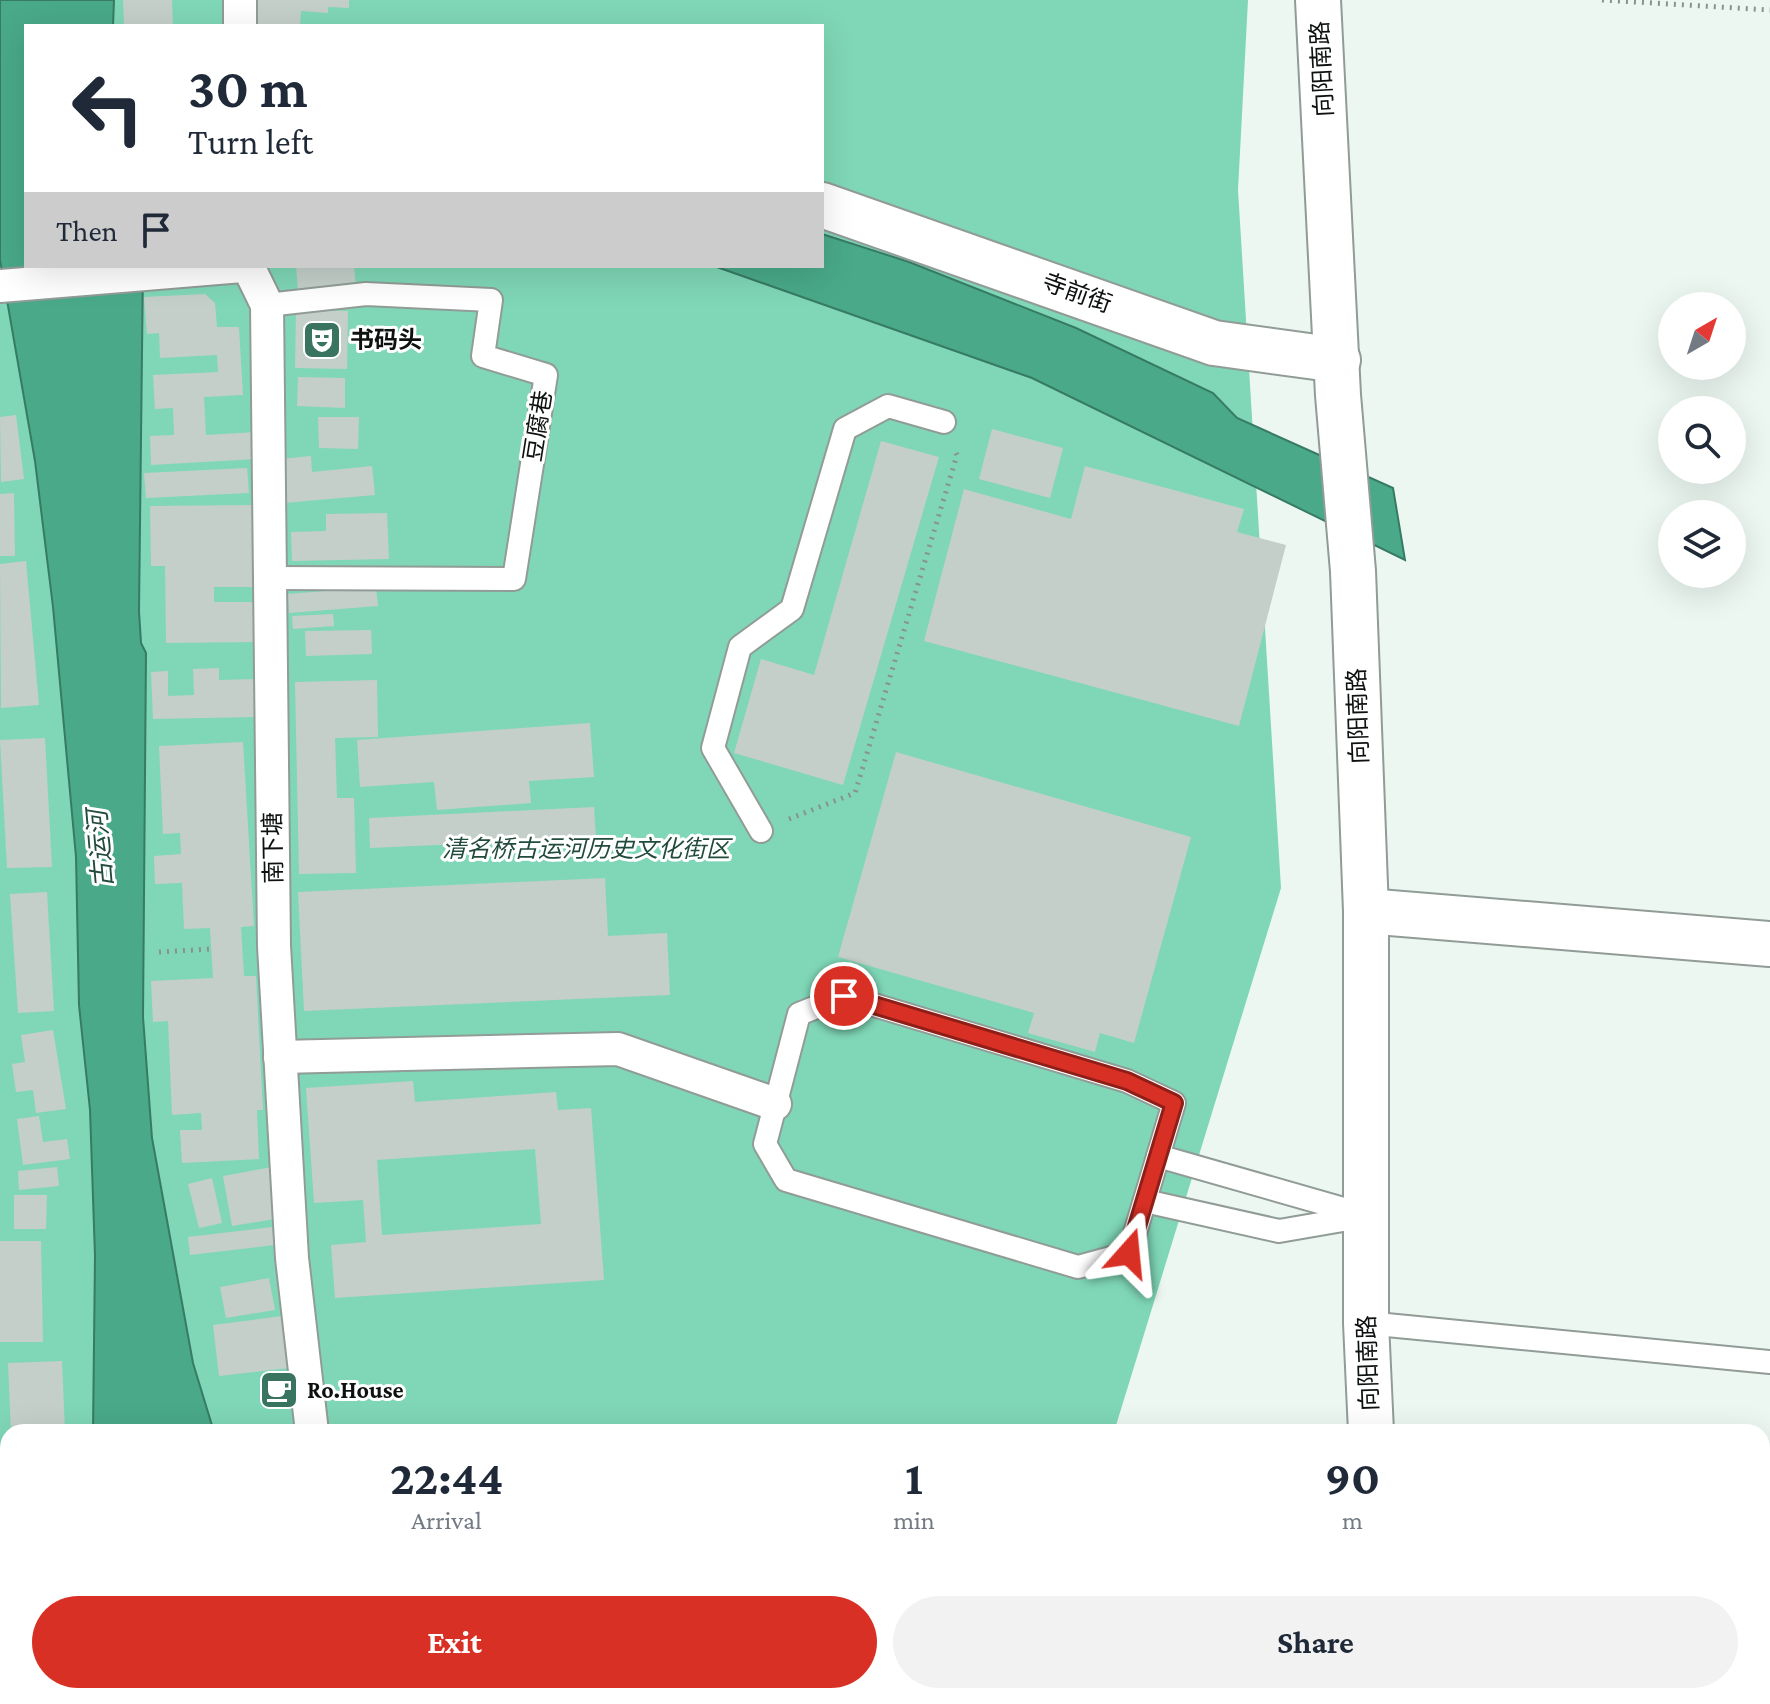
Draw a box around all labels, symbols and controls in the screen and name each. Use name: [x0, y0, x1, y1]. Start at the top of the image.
street label: 向阳南路: [1306, 20, 1337, 118]
icon: left: [56, 56, 160, 160]
text: 30 m: [188, 57, 308, 119]
text: Turn left: [188, 122, 313, 162]
icon: arrive: [134, 208, 178, 252]
text: Then: [56, 214, 118, 247]
street label: 寺前街: [1039, 268, 1116, 318]
north arrow: [1658, 292, 1746, 380]
map controls: [1658, 292, 1746, 588]
theatre icon: 书码头: [301, 319, 343, 361]
place label: 书码头: [350, 326, 422, 353]
street label: 豆腐巷: [519, 388, 556, 464]
button: search: [1658, 396, 1746, 484]
button: layers: [1658, 500, 1746, 588]
street label: 向阳南路: [1342, 668, 1373, 764]
water label: 古运河: [82, 804, 118, 889]
street label: 南下塘: [258, 812, 287, 884]
park label: 清名桥古运河历史文化街区: [442, 835, 733, 862]
pin: [810, 962, 878, 1030]
icon: arrive: [822, 974, 866, 1018]
position arrow: [1087, 1211, 1171, 1295]
street label: 向阳南路: [1352, 1315, 1383, 1411]
cafe icon: Ro.House: [258, 1369, 300, 1411]
place label: Ro.House: [307, 1376, 404, 1403]
text: 22:44: [390, 1451, 503, 1504]
text: 1: [905, 1451, 923, 1504]
text: 90: [1325, 1451, 1380, 1504]
text: Arrival: [411, 1506, 482, 1535]
text: min: [893, 1506, 935, 1535]
text: m: [1342, 1506, 1363, 1535]
button: Exit: [32, 1596, 877, 1688]
button: Share: [893, 1596, 1738, 1688]

